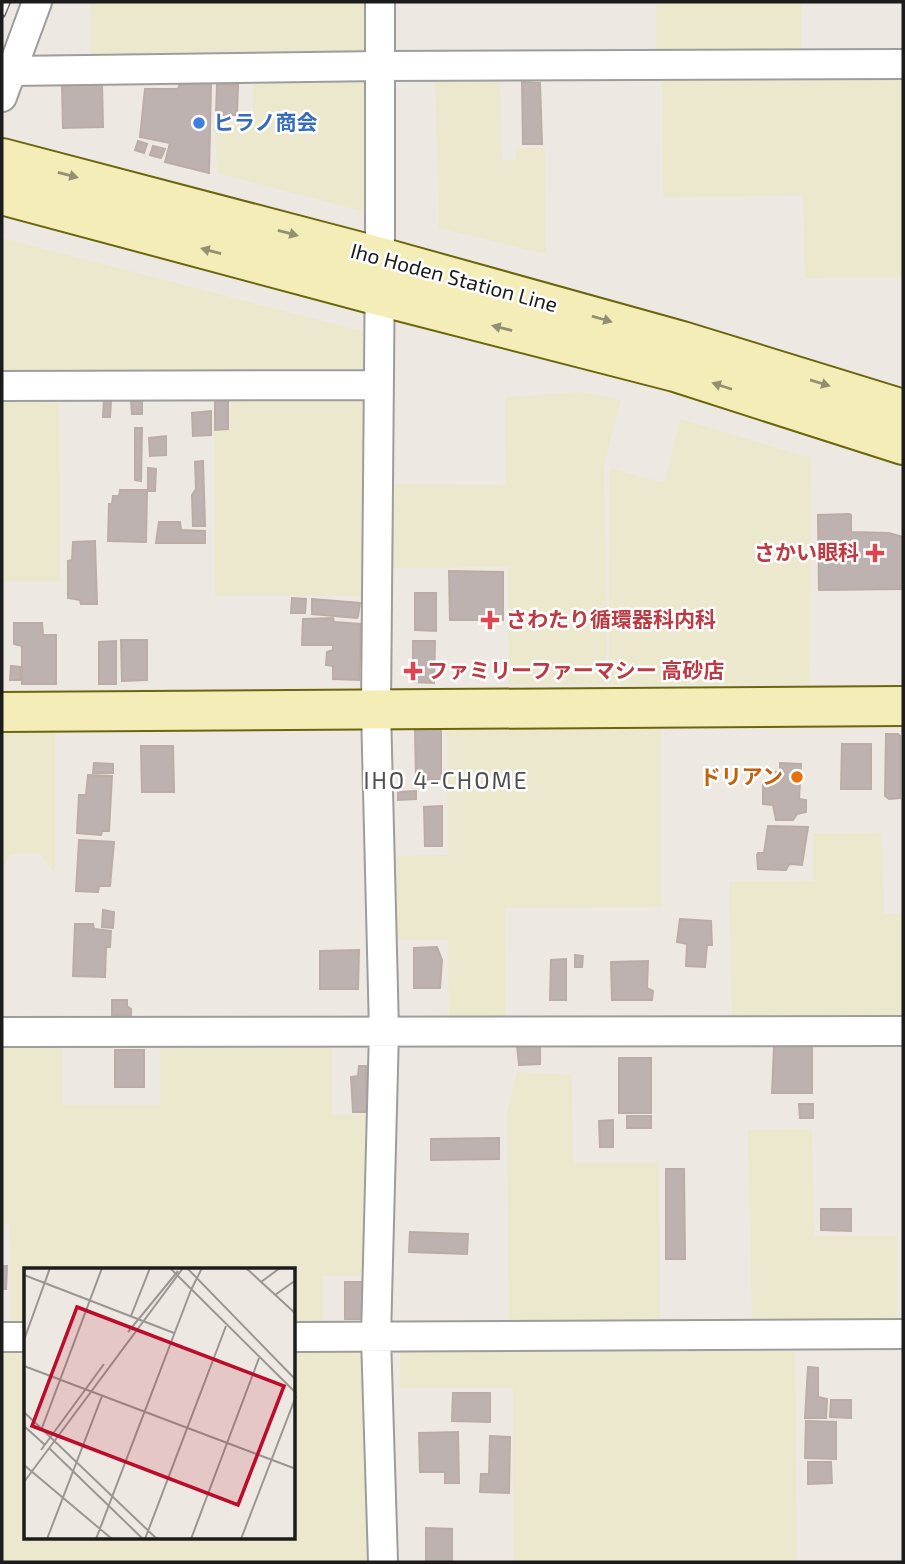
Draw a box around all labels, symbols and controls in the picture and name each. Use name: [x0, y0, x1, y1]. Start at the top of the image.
place label: ヒラノ商会: [213, 109, 318, 134]
marker: ヒラノ商会: [191, 115, 207, 131]
one-way arrow: [57, 170, 79, 181]
one-way arrow: [277, 228, 299, 239]
street label: Iho Hoden Station Line: [348, 237, 561, 316]
one-way arrow: [200, 245, 222, 256]
one-way arrow: [592, 314, 613, 324]
one-way arrow: [491, 322, 512, 332]
one-way arrow: [810, 379, 831, 389]
one-way arrow: [711, 381, 732, 391]
place label: さかい眼科: [754, 539, 859, 564]
marker: さかい眼科: [865, 543, 885, 563]
place label: さわたり循環器科内科: [506, 606, 716, 631]
marker: さわたり循環器科内科: [480, 610, 500, 630]
place label: ファミリーファーマシー 高砂店: [427, 657, 724, 682]
marker: ファミリーファーマシー 高砂店: [405, 663, 421, 679]
place label: ドリアン: [700, 763, 783, 788]
district label: IHO 4-CHOME: [363, 766, 529, 794]
marker: ドリアン: [789, 769, 805, 785]
inset map: [24, 1268, 296, 1540]

